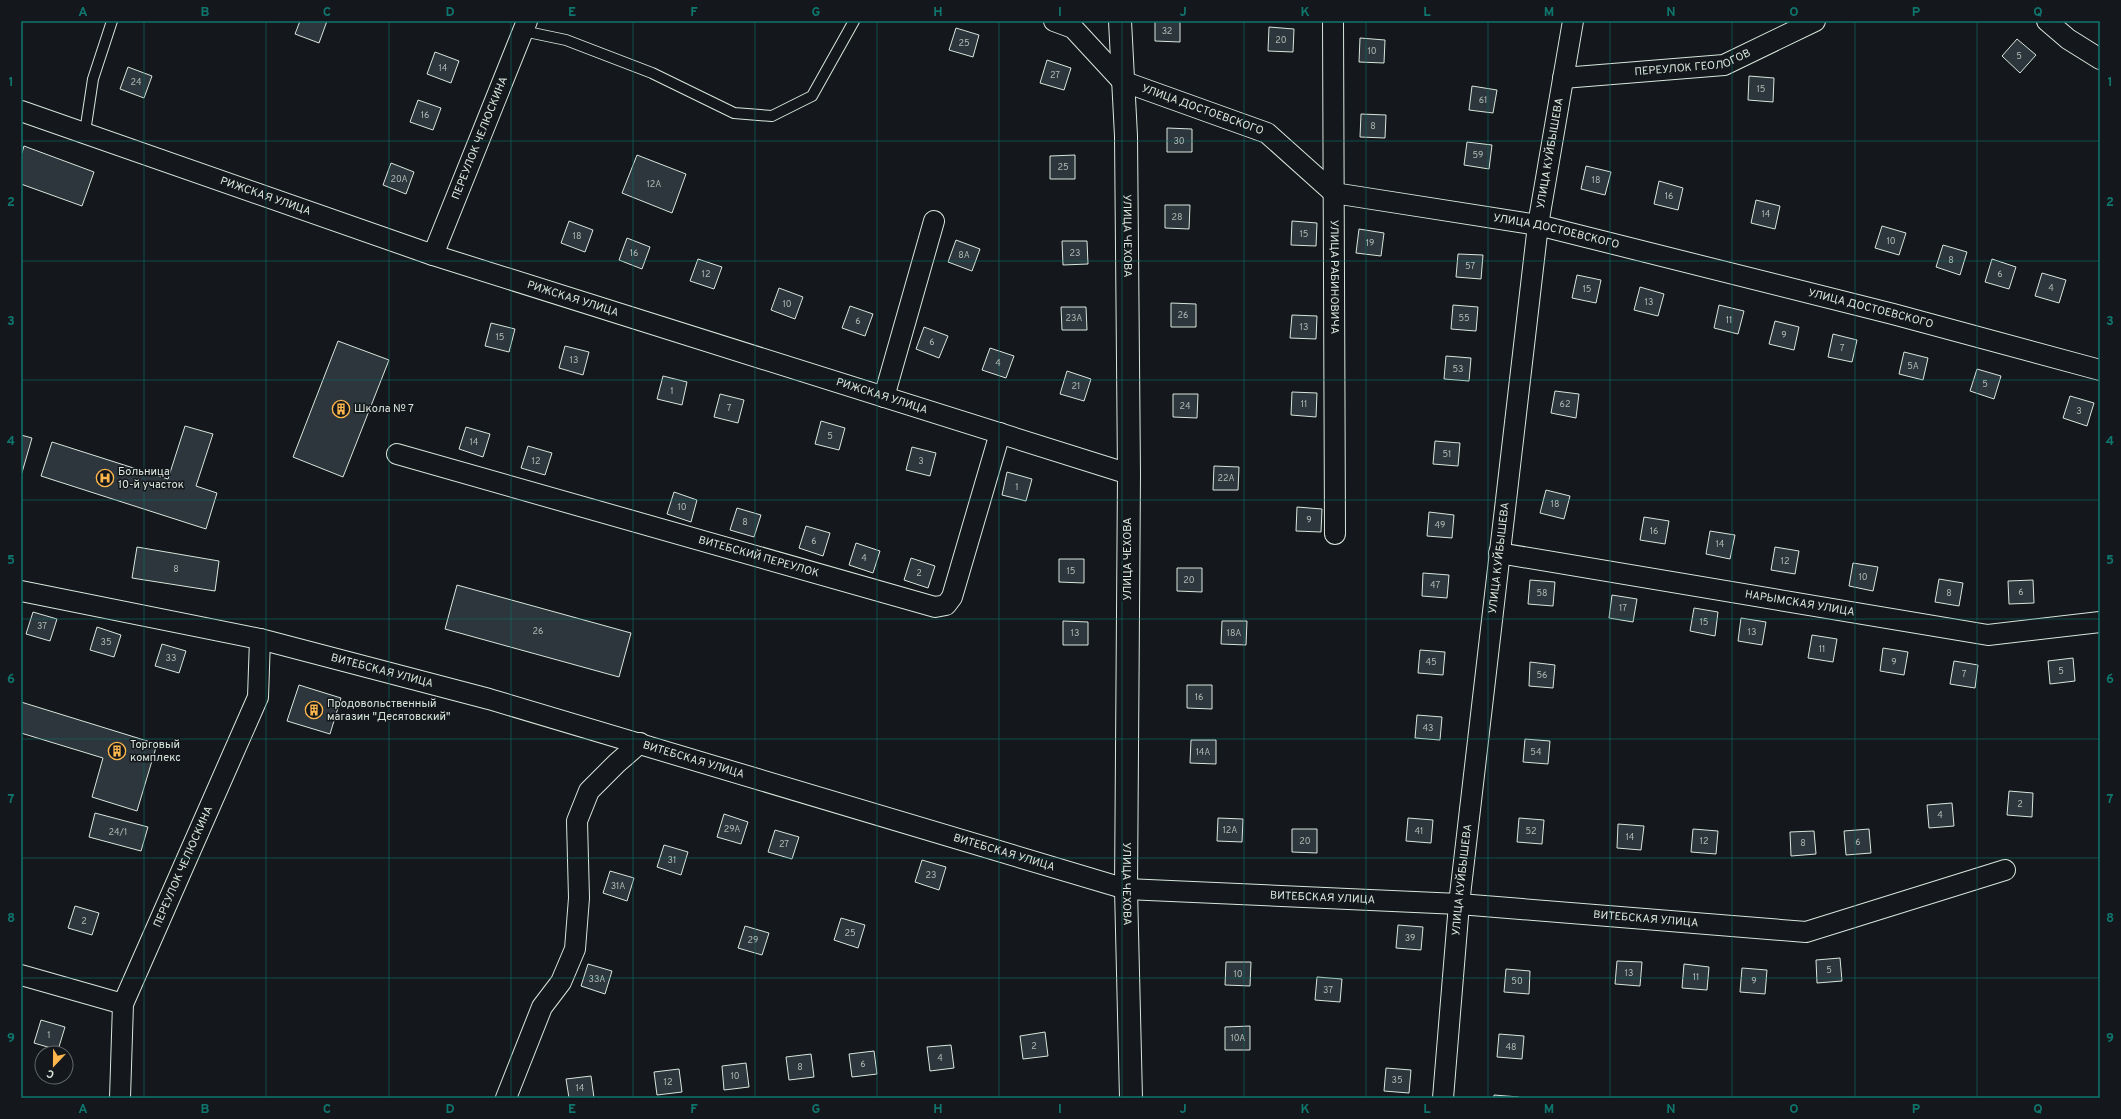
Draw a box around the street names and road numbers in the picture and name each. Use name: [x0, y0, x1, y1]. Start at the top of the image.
street label: ПЕРЕУЛОК ГЕОЛОГОВ: [1634, 46, 1753, 79]
street label: ПЕРЕУЛОК ЧЕЛЮСКИНА: [449, 74, 511, 202]
street label: УЛИЦА ДОСТОЕВСКОГО: [1140, 82, 1266, 138]
street label: УЛИЦА КУЙБЫШЕВА: [1534, 97, 1567, 210]
street label: РИЖСКАЯ УЛИЦА: [218, 174, 313, 219]
street label: УЛИЦА ЧЕХОВА: [1120, 194, 1134, 277]
street label: УЛИЦА ДОСТОЕВСКОГО: [1492, 211, 1621, 252]
street label: УЛИЦА РАБИНОВИЧА: [1327, 220, 1341, 334]
street label: РИЖСКАЯ УЛИЦА: [525, 278, 620, 320]
street label: УЛИЦА ДОСТОЕВСКОГО: [1807, 286, 1935, 332]
street label: РИЖСКАЯ УЛИЦА: [834, 375, 929, 417]
street label: УЛИЦА КУЙБЫШЕВА: [1486, 501, 1513, 615]
street label: УЛИЦА ЧЕХОВА: [1121, 517, 1135, 601]
street label: ВИТЕБСКИЙ ПЕРЕУЛОК: [697, 533, 821, 581]
street label: НАРЫМСКАЯ УЛИЦА: [1744, 587, 1856, 620]
street label: ВИТЕБСКАЯ УЛИЦА: [329, 651, 435, 691]
street label: ВИТЕБСКАЯ УЛИЦА: [641, 738, 746, 782]
street label: ПЕРЕУЛОК ЧЕЛЮСКИНА: [150, 804, 216, 930]
street label: УЛИЦА КУЙБЫШЕВА: [1449, 823, 1475, 936]
street label: ВИТЕБСКАЯ УЛИЦА: [952, 831, 1057, 874]
street label: УЛИЦА ЧЕХОВА: [1119, 842, 1134, 926]
street label: ВИТЕБСКАЯ УЛИЦА: [1270, 888, 1376, 907]
street label: ВИТЕБСКАЯ УЛИЦА: [1593, 908, 1699, 930]

